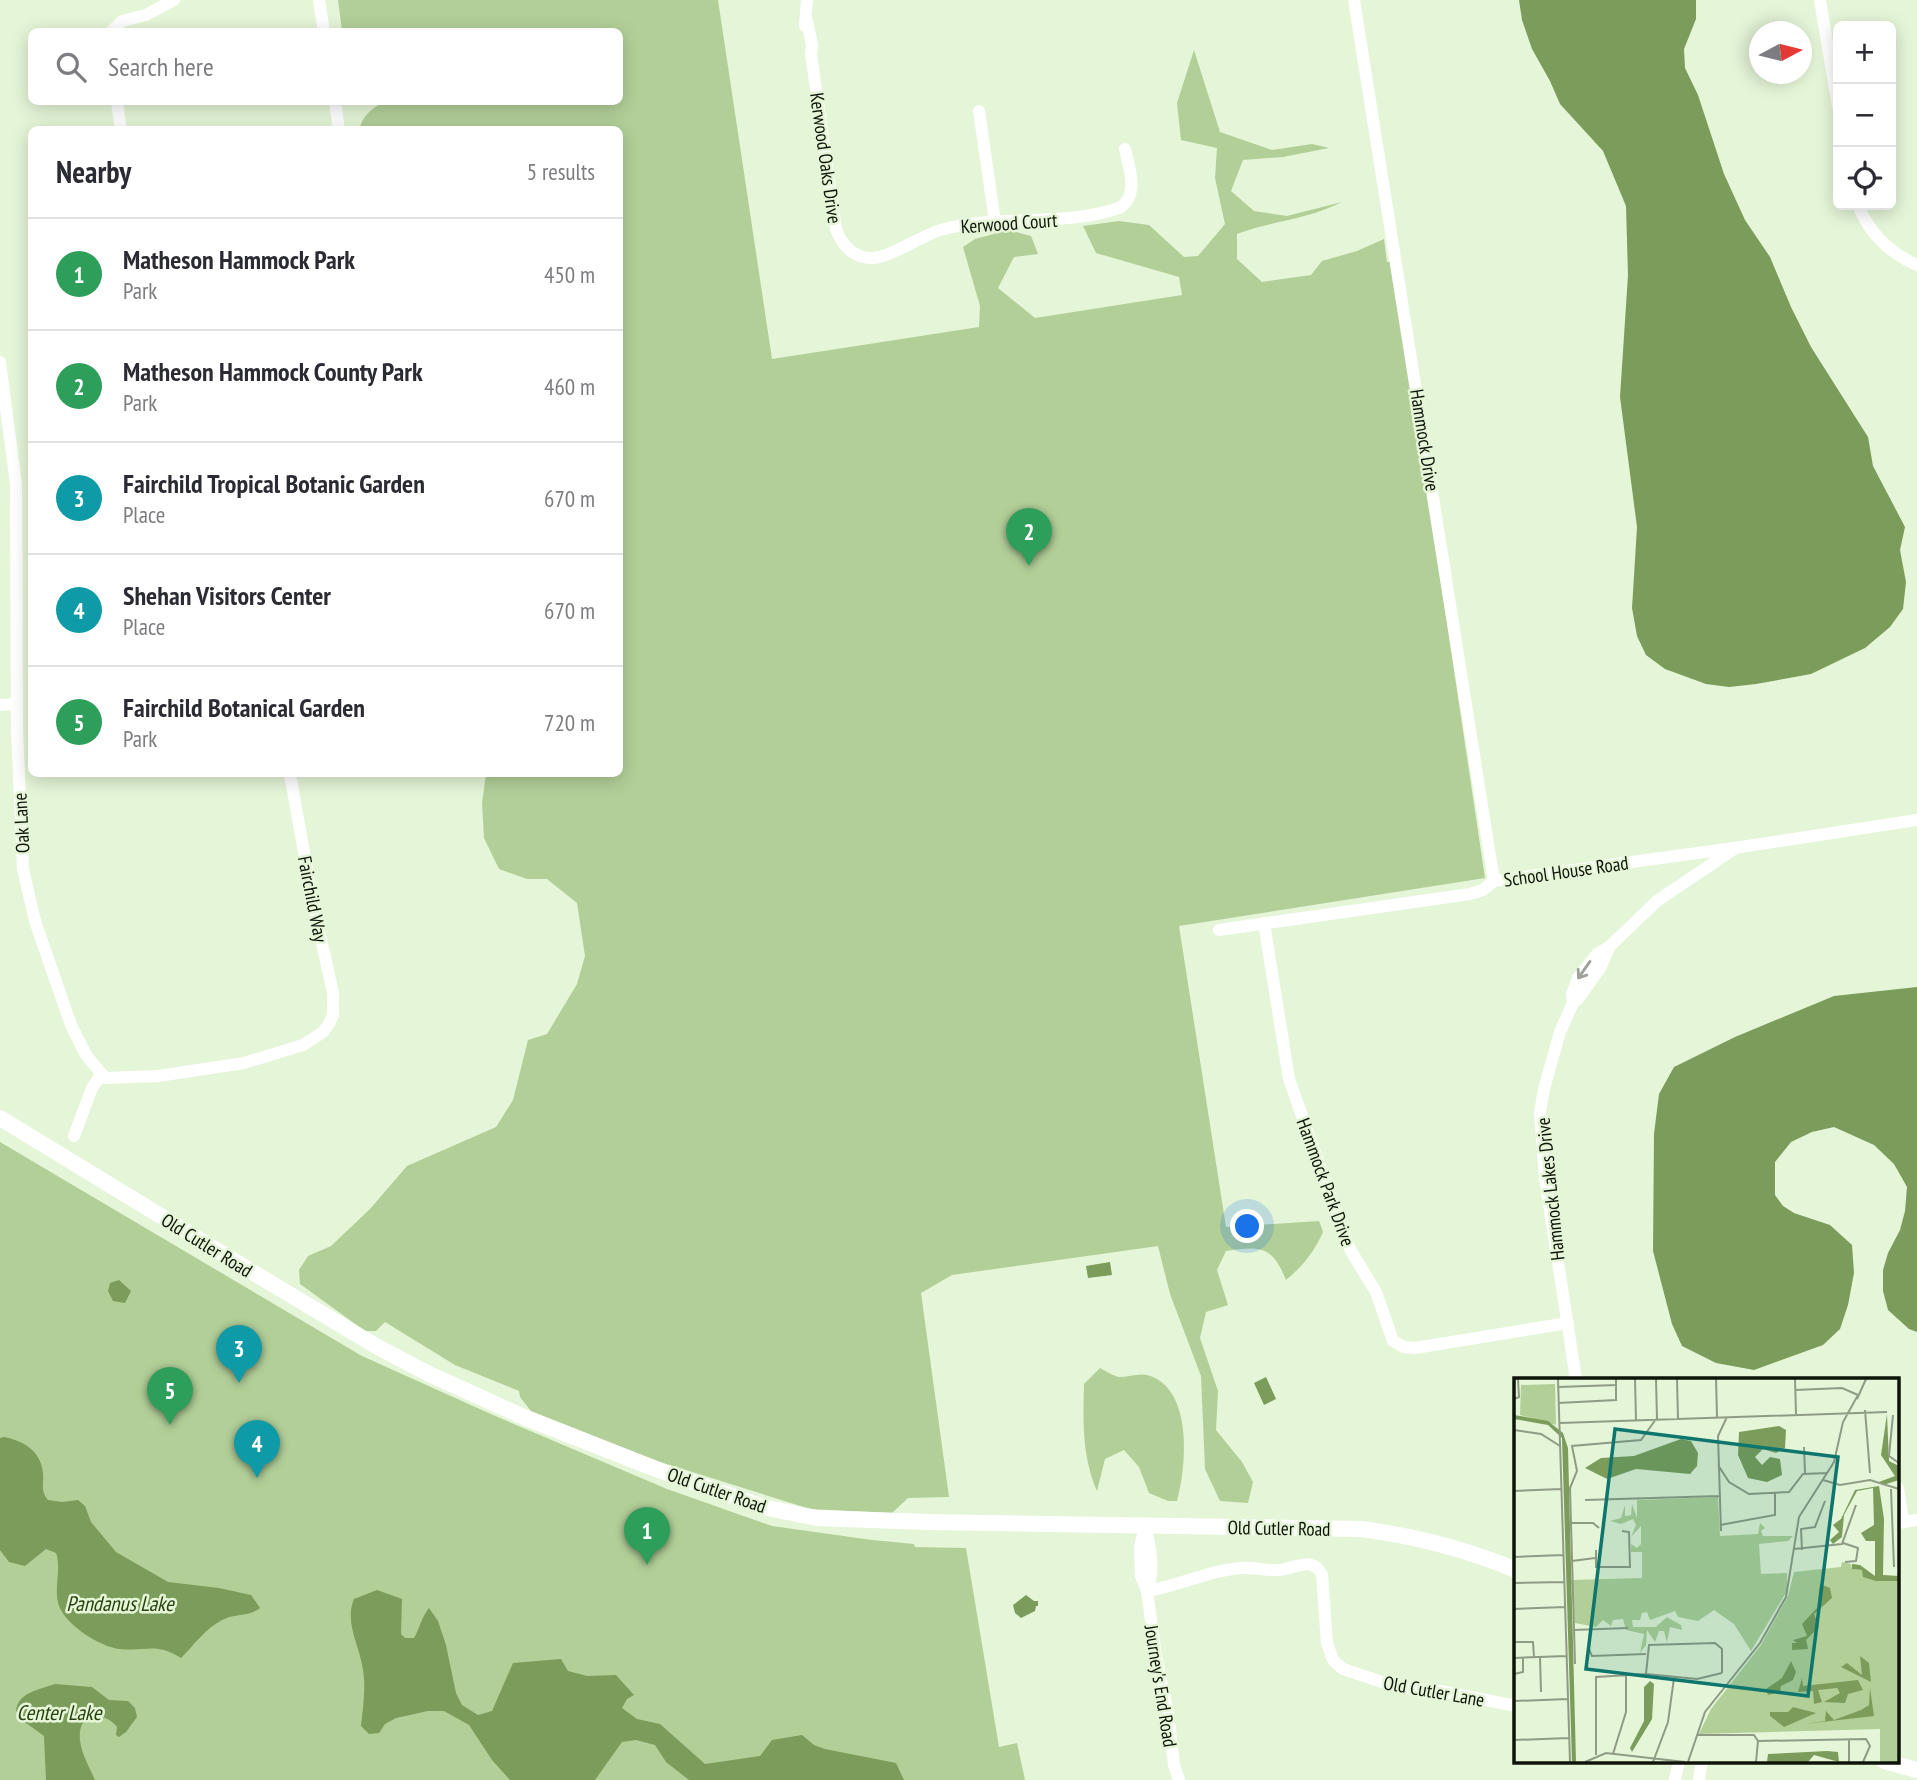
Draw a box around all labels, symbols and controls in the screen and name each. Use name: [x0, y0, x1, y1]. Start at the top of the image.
north arrow: [1749, 21, 1812, 84]
map controls: [1833, 21, 1896, 210]
button: +: [1833, 21, 1896, 84]
search box: [28, 28, 623, 105]
icon: search: [52, 48, 90, 86]
text: Search here: [108, 50, 214, 83]
button: −: [1833, 84, 1896, 147]
street label: Kerwood Oaks Drive: [805, 91, 847, 225]
button: locate: [1833, 147, 1896, 210]
text: Nearby: [56, 152, 131, 191]
text: 5 results: [527, 157, 595, 186]
street label: Kerwood Court: [960, 208, 1059, 238]
text: Matheson Hammock Park: [123, 243, 355, 276]
text: 1: [74, 260, 85, 289]
text: 450 m: [544, 260, 595, 289]
text: Park: [123, 276, 157, 305]
text: Matheson Hammock County Park: [123, 355, 423, 388]
text: 2: [74, 372, 85, 401]
text: 460 m: [544, 372, 595, 401]
street label: Hammock Drive: [1405, 387, 1445, 493]
text: Park: [123, 388, 157, 417]
text: Fairchild Tropical Botanic Garden: [123, 467, 425, 500]
text: 3: [74, 484, 85, 513]
text: 670 m: [544, 484, 595, 513]
text: Place: [123, 500, 165, 529]
pin: 2: [1006, 508, 1052, 566]
text: Shehan Visitors Center: [123, 579, 331, 612]
text: 4: [74, 596, 85, 625]
text: 670 m: [544, 596, 595, 625]
text: Place: [123, 612, 165, 641]
text: Fairchild Botanical Garden: [123, 691, 365, 724]
text: 5: [74, 708, 85, 737]
text: 720 m: [544, 708, 595, 737]
text: Park: [123, 724, 157, 753]
street label: Oak Lane: [7, 792, 35, 854]
street label: School House Road: [1502, 850, 1630, 892]
street label: Fairchild Way: [293, 854, 333, 945]
one-way arrow: [1577, 960, 1591, 979]
street label: Hammock Park Drive: [1292, 1115, 1360, 1250]
street label: Hammock Lakes Drive: [1531, 1116, 1569, 1262]
street label: Old Cutler Road: [157, 1208, 257, 1282]
your location: [1230, 1209, 1264, 1243]
pin: 3: [216, 1325, 262, 1383]
pin: 5: [147, 1367, 193, 1425]
inset map: [1514, 1378, 1899, 1762]
pin: 4: [234, 1420, 280, 1478]
street label: Old Cutler Road: [664, 1462, 770, 1518]
pin: 1: [624, 1507, 670, 1565]
street label: Old Cutler Road: [1227, 1515, 1331, 1541]
water label: Pandanus Lake: [66, 1590, 175, 1617]
street label: Journey's End Road: [1139, 1622, 1182, 1749]
street label: Old Cutler Lane: [1382, 1670, 1486, 1712]
water label: Center Lake: [17, 1699, 103, 1726]

